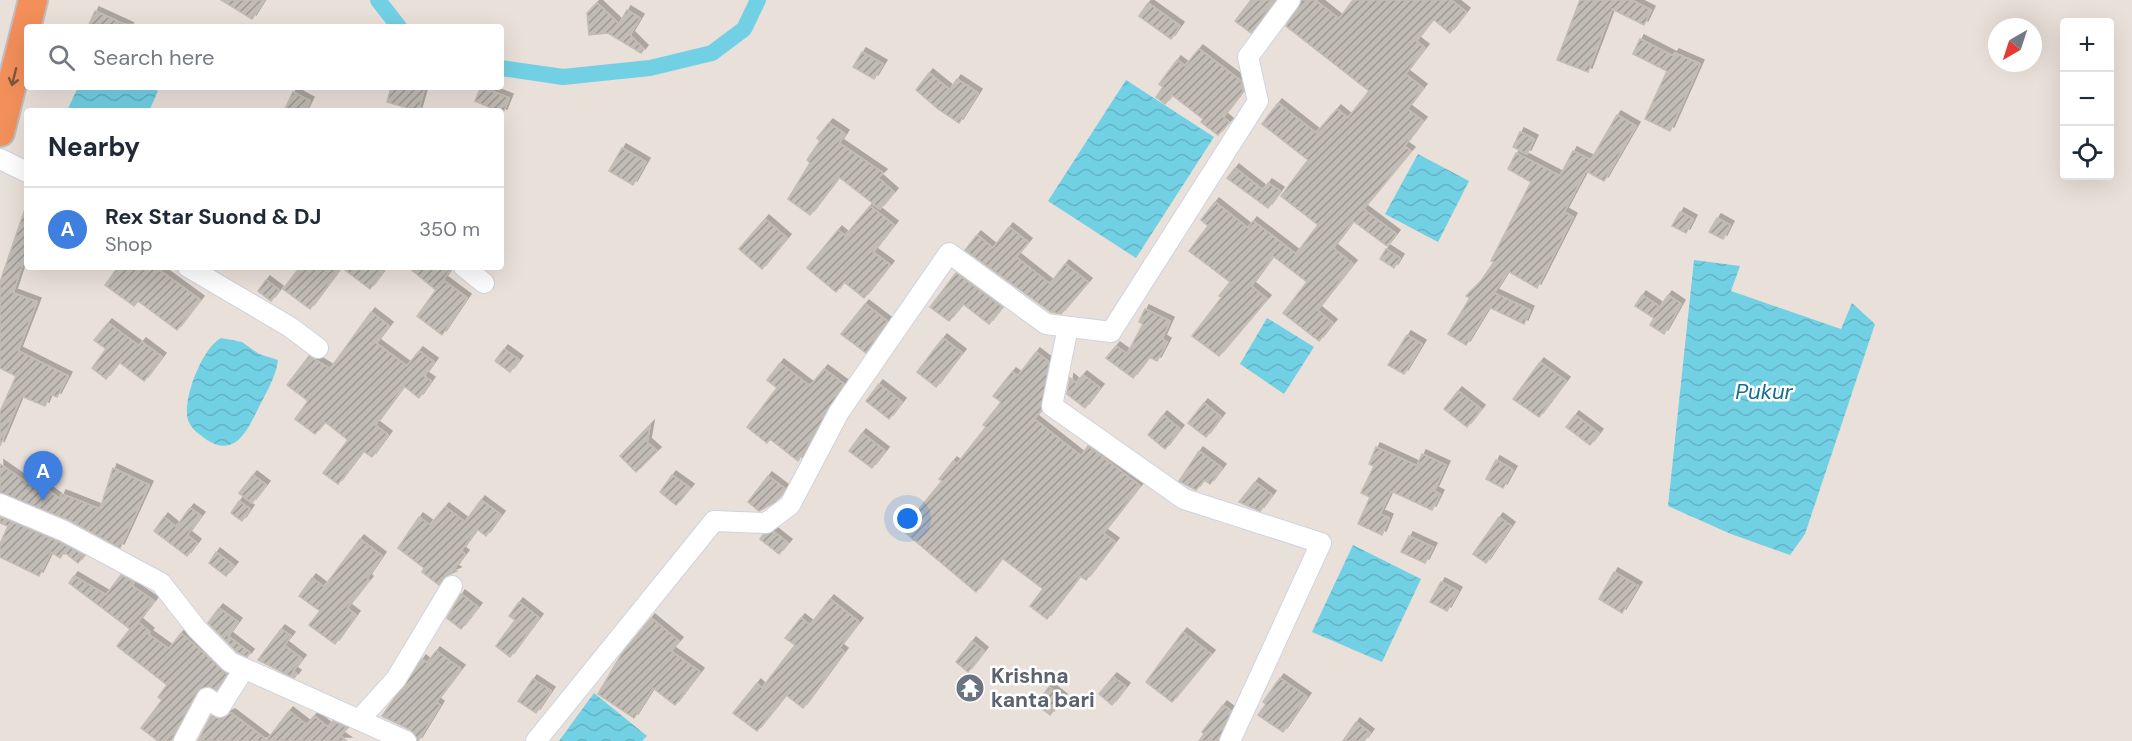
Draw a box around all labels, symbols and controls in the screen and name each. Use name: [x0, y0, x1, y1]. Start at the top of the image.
north arrow: [1988, 18, 2042, 72]
map controls: [2060, 18, 2114, 180]
button: +: [2060, 18, 2114, 72]
search box: [24, 24, 504, 90]
icon: search: [45, 41, 78, 74]
text: Search here: [93, 43, 214, 72]
one-way arrow: [7, 67, 19, 86]
button: −: [2060, 72, 2114, 126]
button: locate: [2060, 126, 2114, 180]
text: Nearby: [48, 130, 140, 164]
text: Rex Star Suond & DJ: [105, 202, 322, 231]
text: A: [60, 216, 75, 242]
text: 350 m: [419, 216, 480, 242]
text: Shop: [105, 231, 152, 257]
water label: Pukur: [1735, 377, 1794, 406]
pin: A: [24, 452, 63, 501]
your location: [893, 504, 922, 533]
place label: Krishna kanta bari: [991, 662, 1095, 714]
temple icon: Krishna kanta bari: [954, 672, 986, 704]

